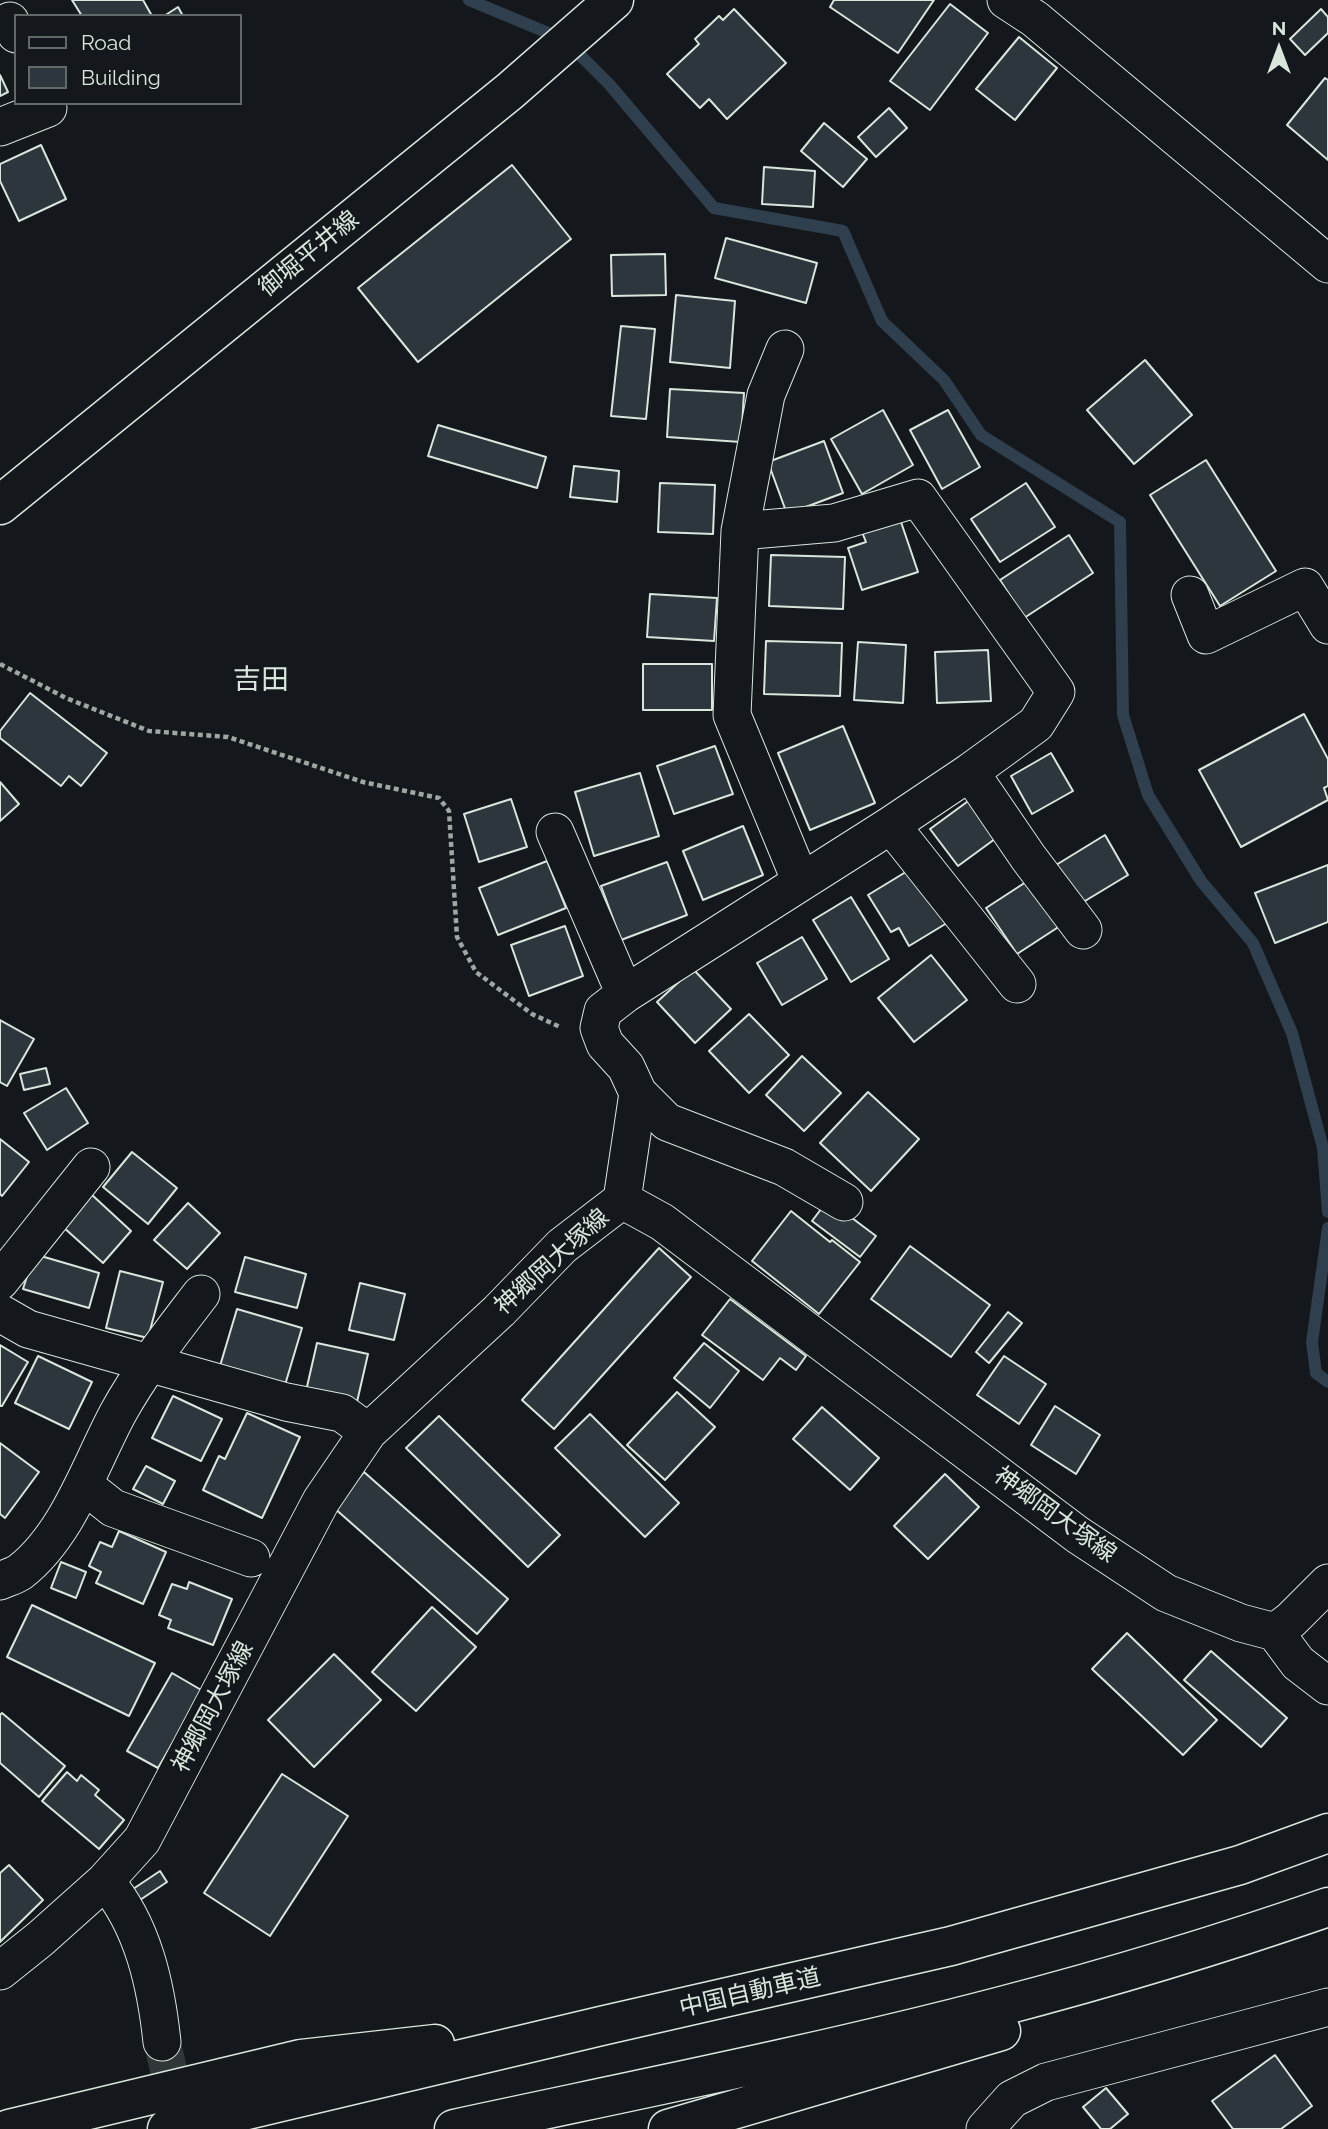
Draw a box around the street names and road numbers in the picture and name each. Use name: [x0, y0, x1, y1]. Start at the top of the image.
street label: 御堀平井線: [253, 205, 365, 303]
street label: 神郷岡大塚線: [489, 1203, 615, 1321]
street label: 神郷岡大塚線: [988, 1461, 1122, 1569]
street label: 神郷岡大塚線: [166, 1637, 260, 1777]
street label: 中国自動車道: [677, 1963, 823, 2023]

